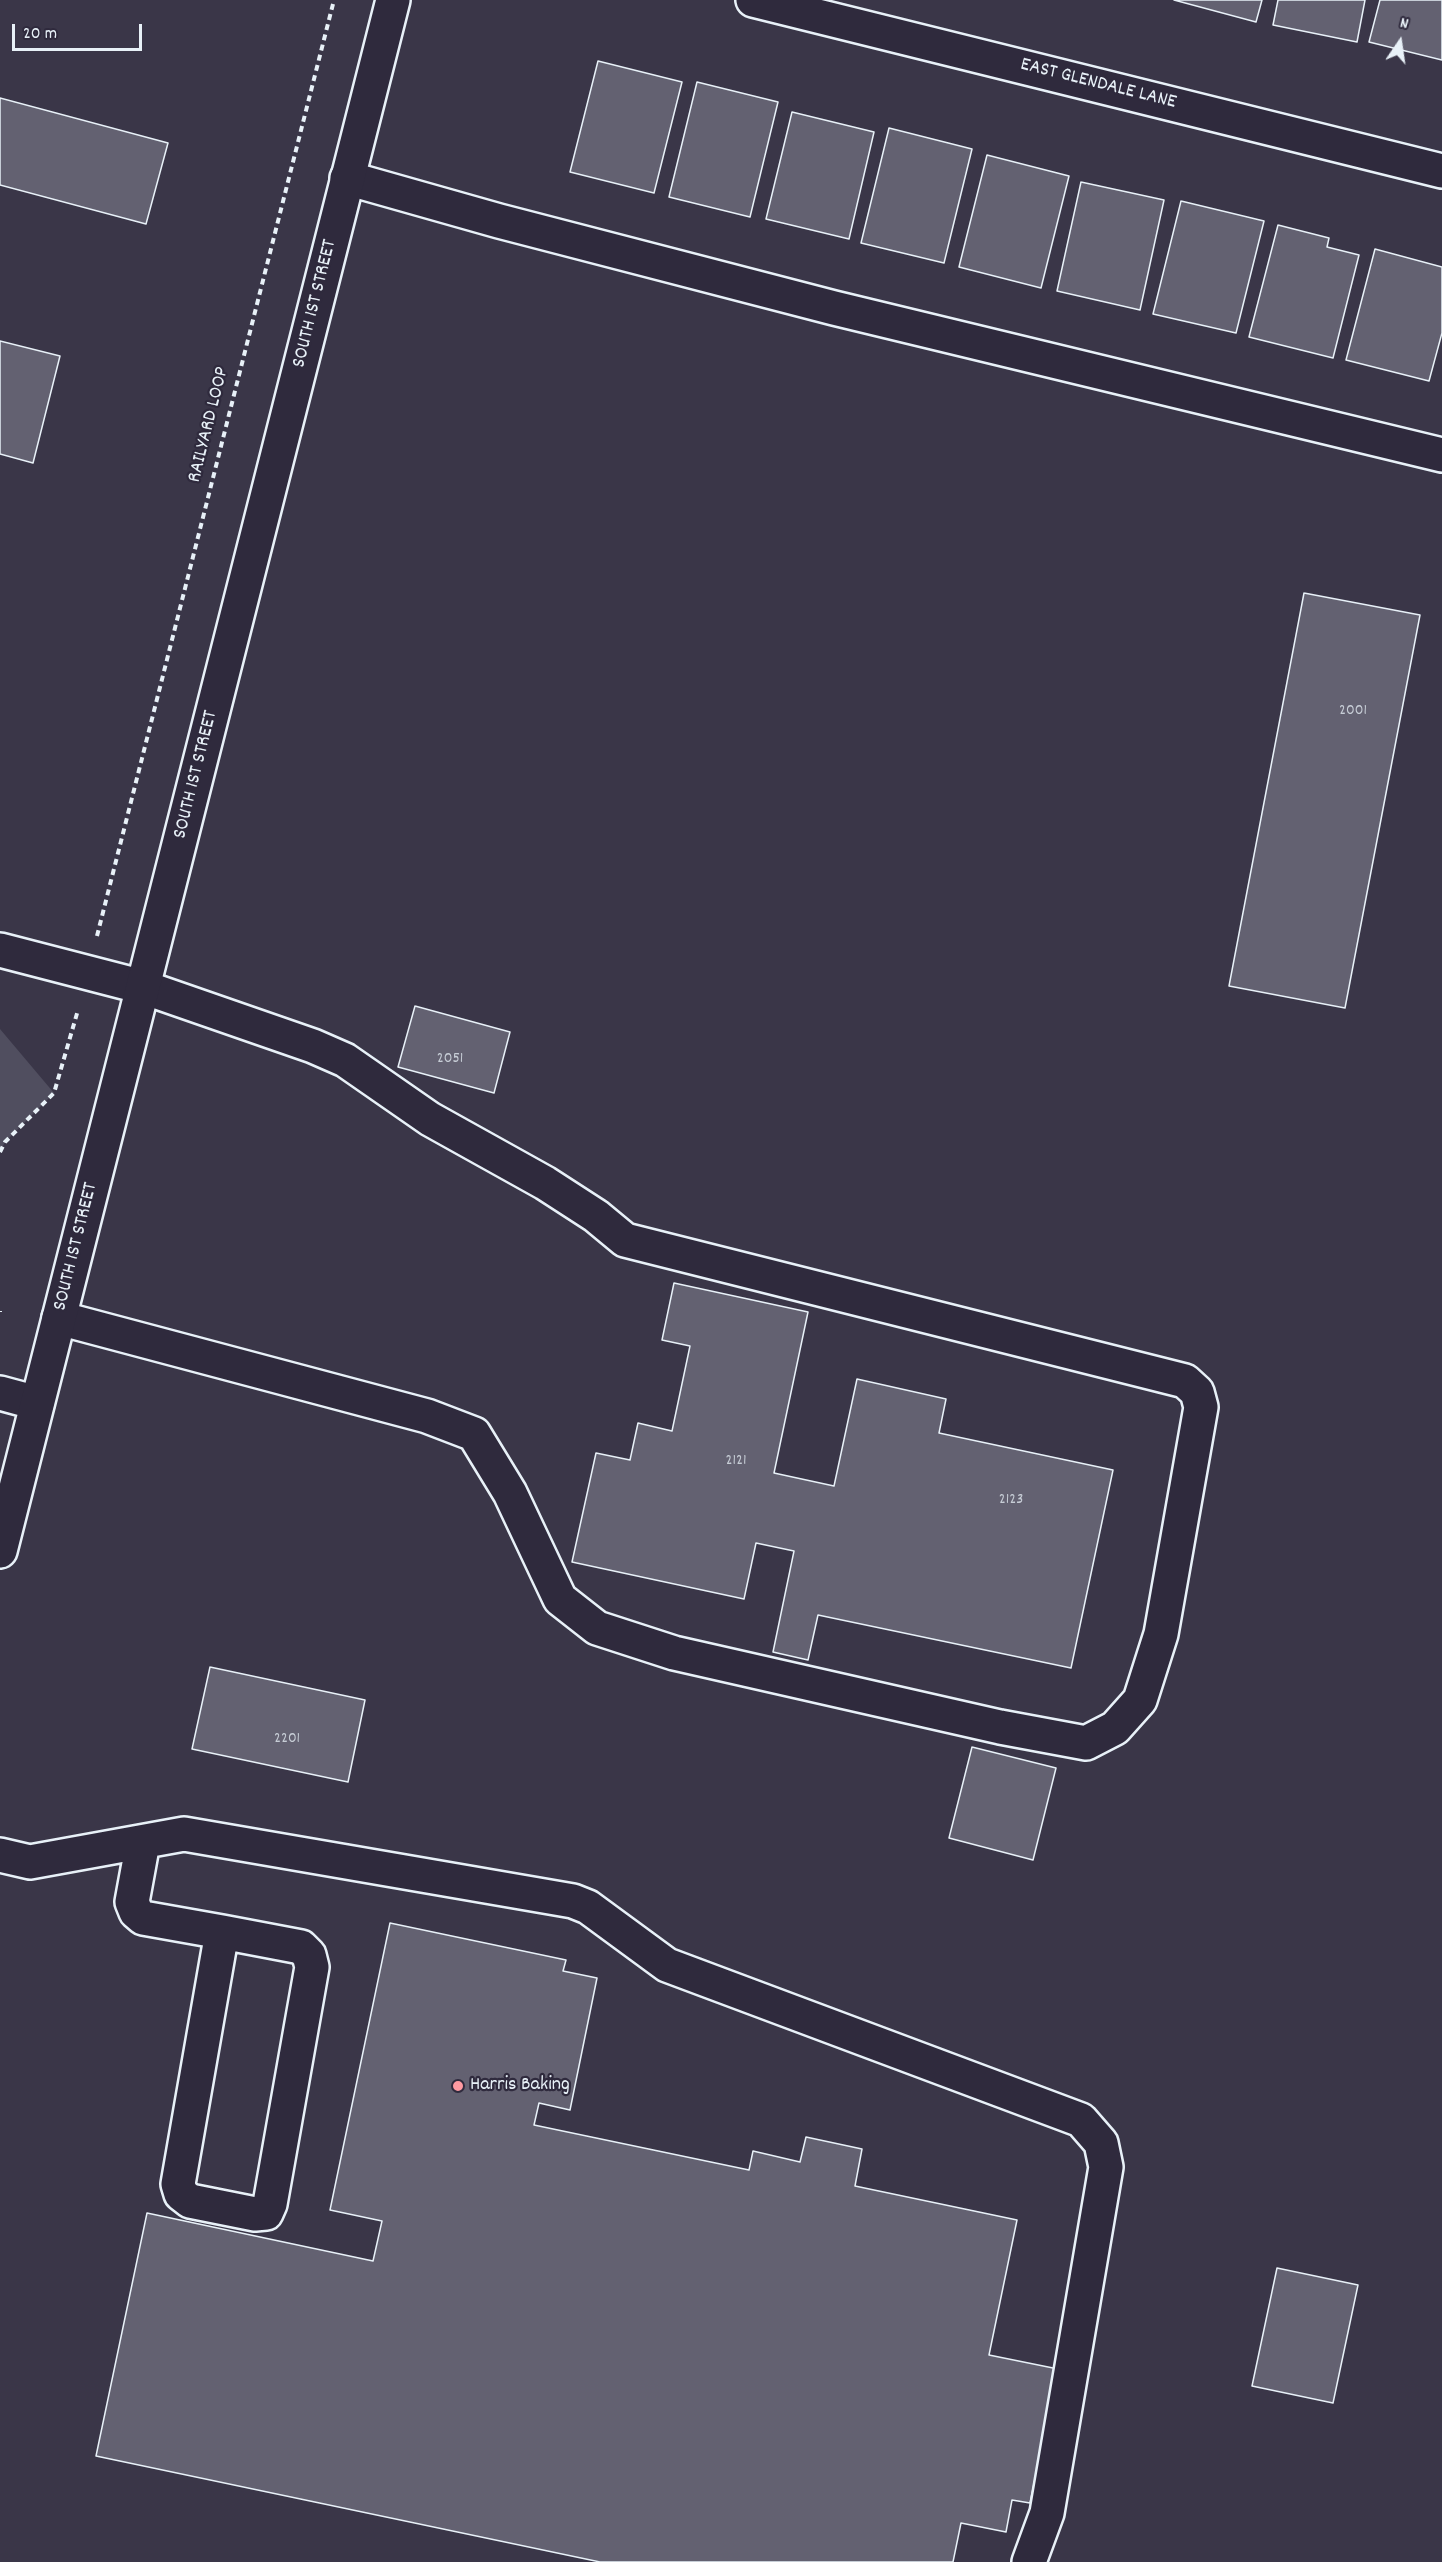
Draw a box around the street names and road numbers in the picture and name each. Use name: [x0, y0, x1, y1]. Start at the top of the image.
street label: EAST GLENDALE LANE: [1018, 54, 1178, 116]
street label: SOUTH 1ST STREET: [288, 237, 344, 371]
street label: RAILYARD LOOP: [184, 365, 236, 485]
street label: SOUTH 1ST STREET: [169, 708, 225, 842]
street label: SOUTH 1ST STREET: [49, 1180, 105, 1314]

